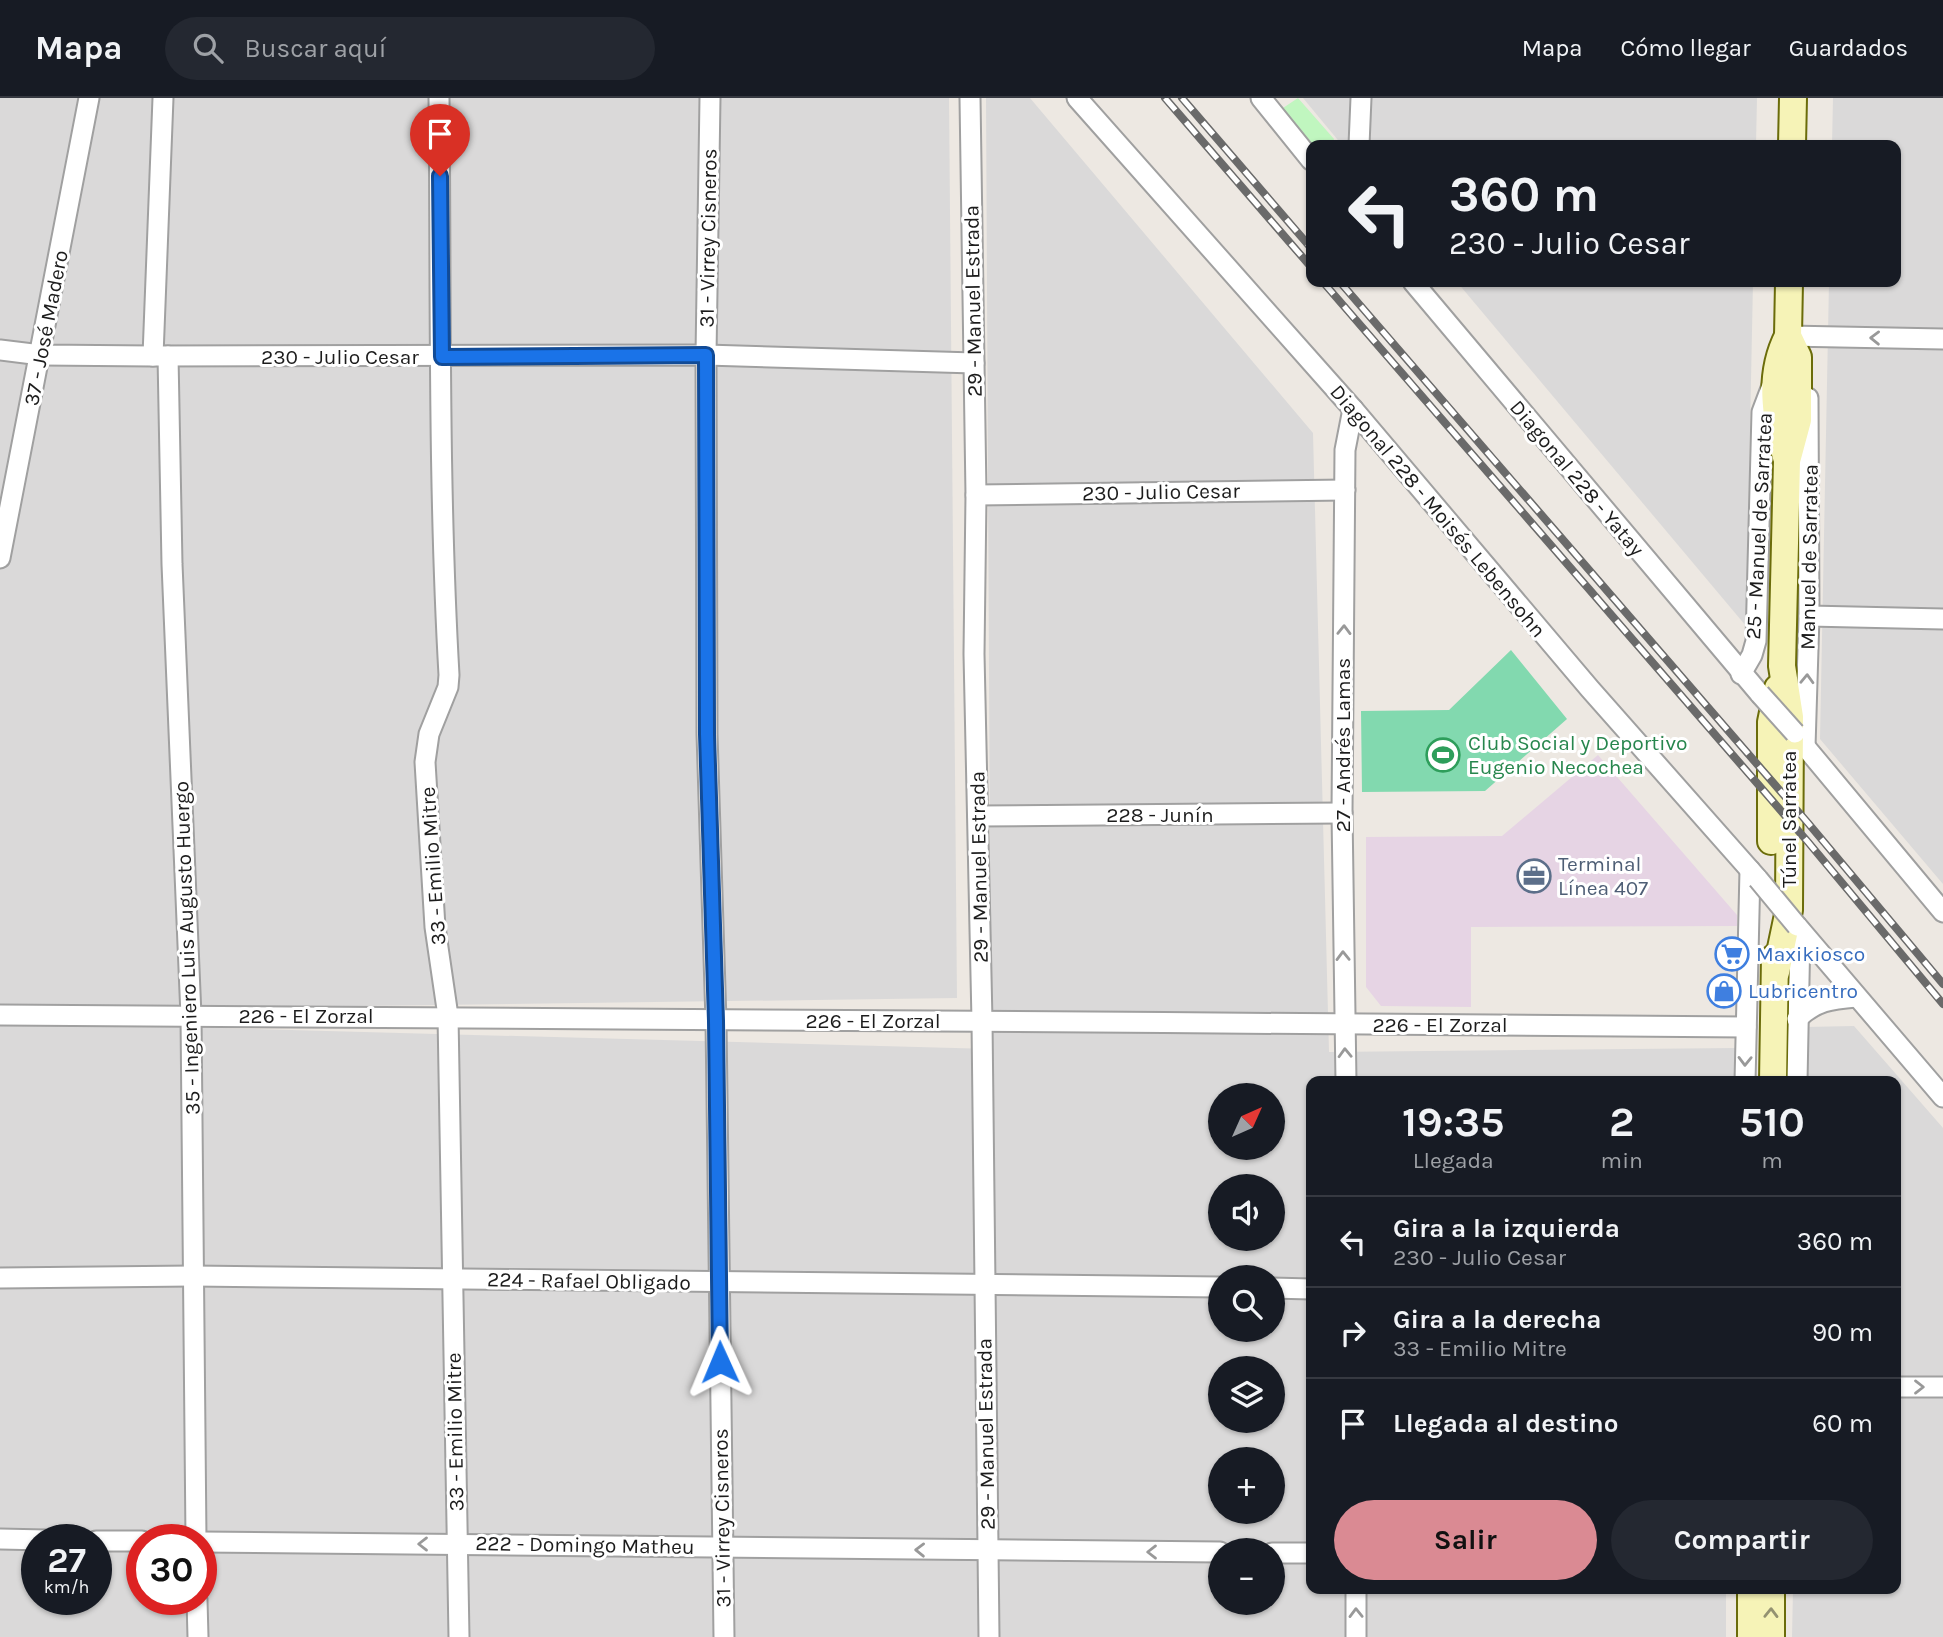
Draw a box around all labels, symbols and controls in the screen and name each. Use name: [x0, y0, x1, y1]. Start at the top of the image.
search box: [165, 17, 655, 80]
text: Mapa: [35, 29, 123, 67]
icon: search: [189, 29, 227, 67]
text: Buscar aquí: [245, 33, 386, 64]
text: Mapa: [1522, 34, 1582, 62]
text: Cómo llegar: [1620, 34, 1751, 62]
text: Guardados: [1789, 34, 1908, 62]
pin: [410, 104, 470, 176]
icon: arrive: [421, 115, 459, 153]
street label: 31 - Virrey Cisneros: [694, 148, 722, 328]
text: 360 m: [1449, 166, 1599, 223]
icon: left: [1334, 168, 1425, 259]
street label: 29 - Manuel Estrada: [959, 205, 987, 397]
text: 230 - Julio Cesar: [1449, 225, 1690, 262]
street label: 37 - José Madero: [19, 248, 73, 408]
one-way arrow: [1869, 330, 1880, 346]
street label: 230 - Julio Cesar: [261, 345, 419, 369]
street label: Diagonal 228 - Moisés Lebensohn: [1325, 380, 1551, 642]
street label: Diagonal 228 - Yatay: [1505, 395, 1649, 561]
street label: 25 - Manuel de Sarratea: [1741, 412, 1777, 640]
street label: Manuel de Sarratea: [1795, 464, 1823, 650]
street label: 230 - Julio Cesar: [1082, 479, 1241, 505]
one-way arrow: [1336, 624, 1352, 635]
street label: 27 - Andrés Lamas: [1331, 658, 1355, 832]
one-way arrow: [1800, 673, 1815, 684]
place label: Club Social y Deportivo Eugenio Necochea: [1468, 731, 1688, 779]
sports icon: Club Social y Deportivo Eugenio Necochea: [1424, 736, 1462, 774]
street label: Túnel Sarratea: [1777, 750, 1801, 888]
street label: 29 - Manuel Estrada: [965, 771, 993, 963]
street label: 35 - Ingeniero Luis Augusto Huergo: [169, 781, 205, 1115]
street label: 33 - Emilio Mitre: [415, 786, 451, 946]
street label: 228 - Junín: [1106, 803, 1214, 827]
place label: Terminal Línea 407: [1558, 852, 1648, 900]
office icon: Terminal Línea 407: [1515, 857, 1553, 895]
supermarket icon: Maxikiosco: [1713, 935, 1751, 973]
place label: Maxikiosco: [1756, 942, 1865, 966]
one-way arrow: [1336, 950, 1351, 961]
shop icon: Lubricentro: [1705, 972, 1743, 1010]
place label: Lubricentro: [1748, 979, 1858, 1003]
street label: 226 - El Zorzal: [238, 1004, 374, 1028]
street label: 226 - El Zorzal: [805, 1009, 941, 1033]
street label: 226 - El Zorzal: [1372, 1013, 1508, 1037]
one-way arrow: [1337, 1047, 1353, 1057]
one-way arrow: [1738, 1055, 1753, 1066]
north arrow: [1208, 1083, 1284, 1160]
map controls: [1208, 1083, 1285, 1615]
text: 19:35: [1402, 1097, 1505, 1147]
text: 2: [1609, 1097, 1634, 1147]
text: 510: [1739, 1097, 1805, 1147]
text: Llegada: [1413, 1147, 1494, 1174]
text: min: [1601, 1147, 1643, 1174]
text: m: [1761, 1147, 1783, 1174]
button: sound: [1208, 1174, 1285, 1251]
text: Gira a la izquierda: [1393, 1213, 1620, 1244]
icon: left: [1334, 1223, 1372, 1261]
text: 360 m: [1797, 1226, 1873, 1257]
text: 230 - Julio Cesar: [1393, 1244, 1566, 1271]
button: search: [1208, 1265, 1285, 1342]
street label: 224 - Rafael Obligado: [487, 1267, 691, 1295]
text: Gira a la derecha: [1393, 1304, 1602, 1335]
icon: right: [1334, 1314, 1372, 1352]
text: 90 m: [1812, 1317, 1873, 1348]
position arrow: [683, 1325, 757, 1399]
text: 33 - Emilio Mitre: [1393, 1335, 1567, 1362]
street label: 29 - Manuel Estrada: [972, 1338, 1000, 1530]
street label: 33 - Emilio Mitre: [442, 1352, 468, 1512]
button: layers: [1208, 1356, 1285, 1433]
one-way arrow: [1914, 1379, 1925, 1395]
icon: arrive: [1334, 1405, 1372, 1443]
text: Llegada al destino: [1393, 1408, 1619, 1439]
text: 60 m: [1812, 1408, 1873, 1439]
street label: 31 - Virrey Cisneros: [708, 1428, 736, 1608]
button: +: [1208, 1447, 1285, 1524]
button: Salir: [1334, 1500, 1597, 1580]
button: Compartir: [1611, 1500, 1873, 1580]
speed limit sign: 30: [126, 1524, 217, 1615]
street label: 222 - Domingo Matheu: [475, 1531, 695, 1559]
one-way arrow: [417, 1536, 427, 1552]
button: −: [1208, 1538, 1285, 1615]
text: 27: [47, 1540, 86, 1581]
one-way arrow: [914, 1542, 925, 1557]
one-way arrow: [1146, 1544, 1156, 1560]
text: km/h: [44, 1576, 89, 1598]
one-way arrow: [1348, 1607, 1364, 1618]
one-way arrow: [1763, 1607, 1779, 1618]

